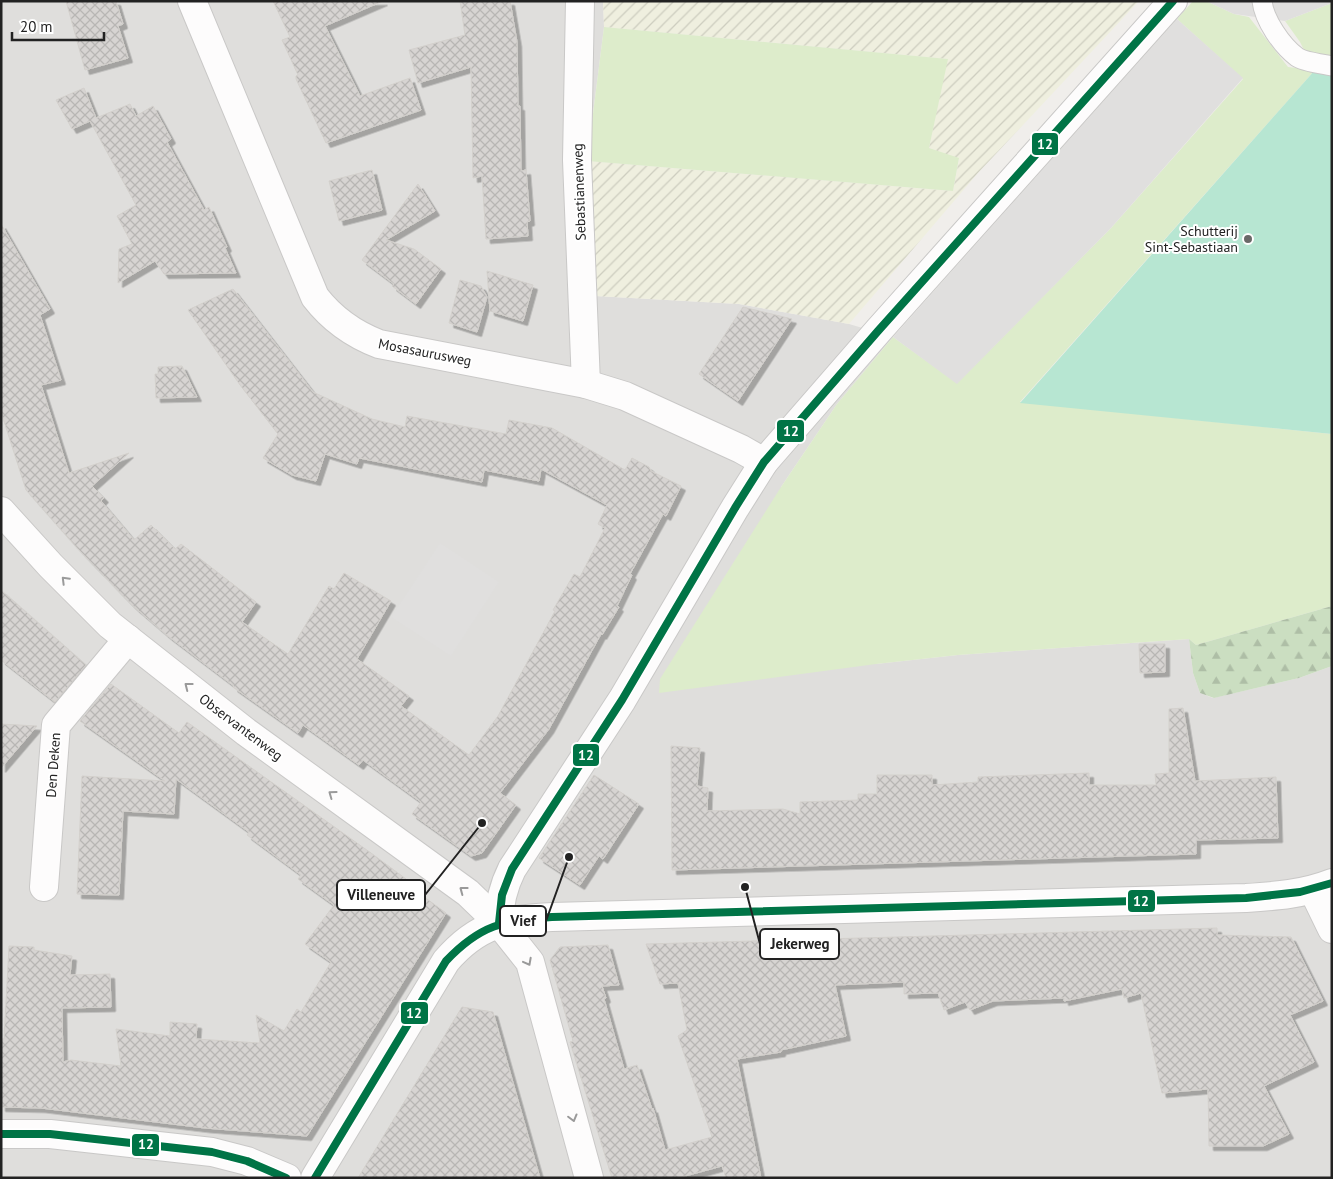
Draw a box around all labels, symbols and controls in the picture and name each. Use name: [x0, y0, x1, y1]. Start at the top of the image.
scale bar: [12, 10, 105, 42]
text: 20 m: [20, 17, 53, 36]
line badge: 12: [1031, 132, 1059, 156]
text: 12: [1037, 135, 1053, 153]
street label: Sebastianenweg: [568, 143, 590, 241]
place label: Schutterij Sint-Sebastiaan: [1145, 222, 1238, 256]
marker: Schutterij Sint-Sebastiaan: [1242, 233, 1254, 245]
street label: Mosasaurusweg: [377, 334, 473, 370]
line badge: 12: [776, 419, 805, 443]
text: 12: [783, 422, 799, 440]
one-way arrow: [62, 577, 71, 586]
one-way arrow: [185, 684, 194, 692]
street label: Observantenweg: [196, 690, 286, 764]
street label: Den Deken: [42, 732, 64, 798]
line badge: 12: [572, 743, 600, 767]
text: 12: [578, 746, 594, 764]
one-way arrow: [328, 791, 338, 800]
callout: Villeneuve: [337, 880, 425, 910]
text: Villeneuve: [346, 885, 415, 904]
one-way arrow: [460, 888, 469, 896]
line badge: 12: [1127, 889, 1156, 913]
text: 12: [1133, 892, 1149, 910]
callout: Vief: [500, 906, 546, 936]
text: Vief: [509, 911, 537, 930]
callout: Jekerweg: [760, 929, 839, 959]
text: Jekerweg: [770, 934, 829, 953]
one-way arrow: [522, 956, 532, 965]
line badge: 12: [400, 1001, 429, 1025]
text: 12: [406, 1004, 422, 1022]
one-way arrow: [567, 1113, 577, 1121]
line badge: 12: [131, 1133, 160, 1157]
text: 12: [138, 1135, 154, 1153]

